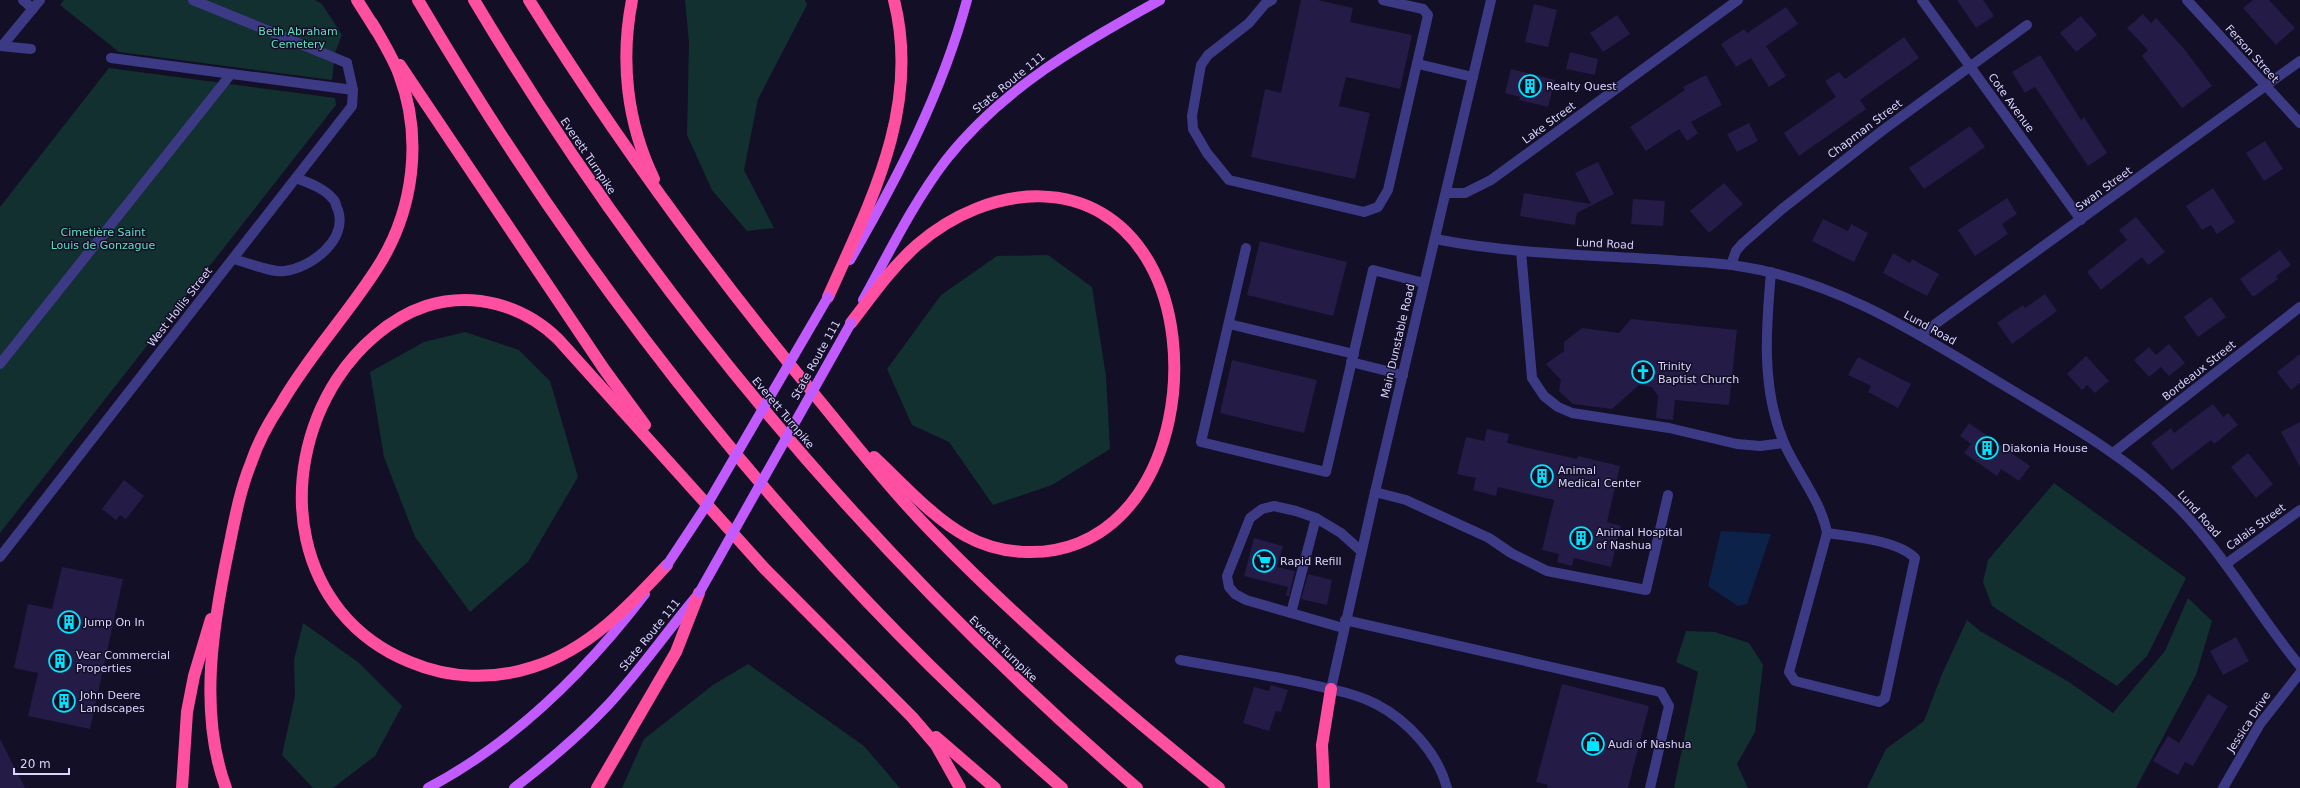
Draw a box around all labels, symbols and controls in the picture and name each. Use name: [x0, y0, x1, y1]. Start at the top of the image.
street label: Ferson Street: [2223, 22, 2282, 86]
park label: Beth Abraham Cemetery: [258, 25, 338, 51]
street label: State Route 111: [970, 50, 1048, 116]
street label: Cote Avenue: [1985, 71, 2037, 135]
building icon: Realty Quest: [1517, 73, 1543, 99]
place label: Realty Quest: [1546, 80, 1617, 93]
street label: Chapman Street: [1825, 96, 1905, 161]
street label: Lake Street: [1520, 99, 1579, 147]
street label: Everett Turnpike: [558, 115, 619, 197]
street label: Swan Street: [2073, 164, 2135, 214]
park label: Cimetière Saint Louis de Gonzague: [51, 226, 156, 252]
street label: Lund Road: [1576, 236, 1634, 252]
street label: West Hollis Street: [145, 264, 216, 349]
street label: Main Dunstable Road: [1379, 283, 1417, 399]
street label: Lund Road: [1901, 308, 1959, 348]
street label: State Route 111: [789, 318, 843, 402]
street label: Bordeaux Street: [2160, 338, 2239, 404]
church icon: Trinity Baptist Church: [1630, 359, 1656, 385]
place label: Trinity Baptist Church: [1657, 360, 1739, 386]
street label: Everett Turnpike: [749, 375, 817, 452]
building icon: Diakonia House: [1974, 435, 2000, 461]
place label: Diakonia House: [2002, 442, 2088, 455]
building icon: Animal Medical Center: [1529, 463, 1555, 489]
place label: Animal Medical Center: [1558, 464, 1641, 490]
street label: Lund Road: [2175, 488, 2223, 540]
street label: Calais Street: [2224, 501, 2289, 553]
building icon: Animal Hospital of Nashua: [1568, 525, 1594, 551]
place label: Animal Hospital of Nashua: [1596, 526, 1682, 552]
supermarket icon: Rapid Refill: [1251, 548, 1277, 574]
place label: Rapid Refill: [1280, 555, 1342, 568]
street label: State Route 111: [617, 596, 683, 674]
building icon: Jump On In: [56, 609, 82, 635]
street label: Everett Turnpike: [966, 613, 1040, 685]
place label: Jump On In: [83, 616, 145, 629]
building icon: Vear Commercial Properties: [47, 648, 73, 674]
place label: Vear Commercial Properties: [76, 649, 170, 675]
building icon: John Deere Landscapes: [51, 688, 77, 714]
place label: John Deere Landscapes: [79, 689, 145, 715]
street label: Jessica Drive: [2224, 689, 2274, 756]
shop icon: Audi of Nashua: [1580, 731, 1606, 757]
place label: Audi of Nashua: [1608, 738, 1692, 751]
scale bar: [14, 750, 69, 776]
text: 20 m: [20, 757, 51, 771]

